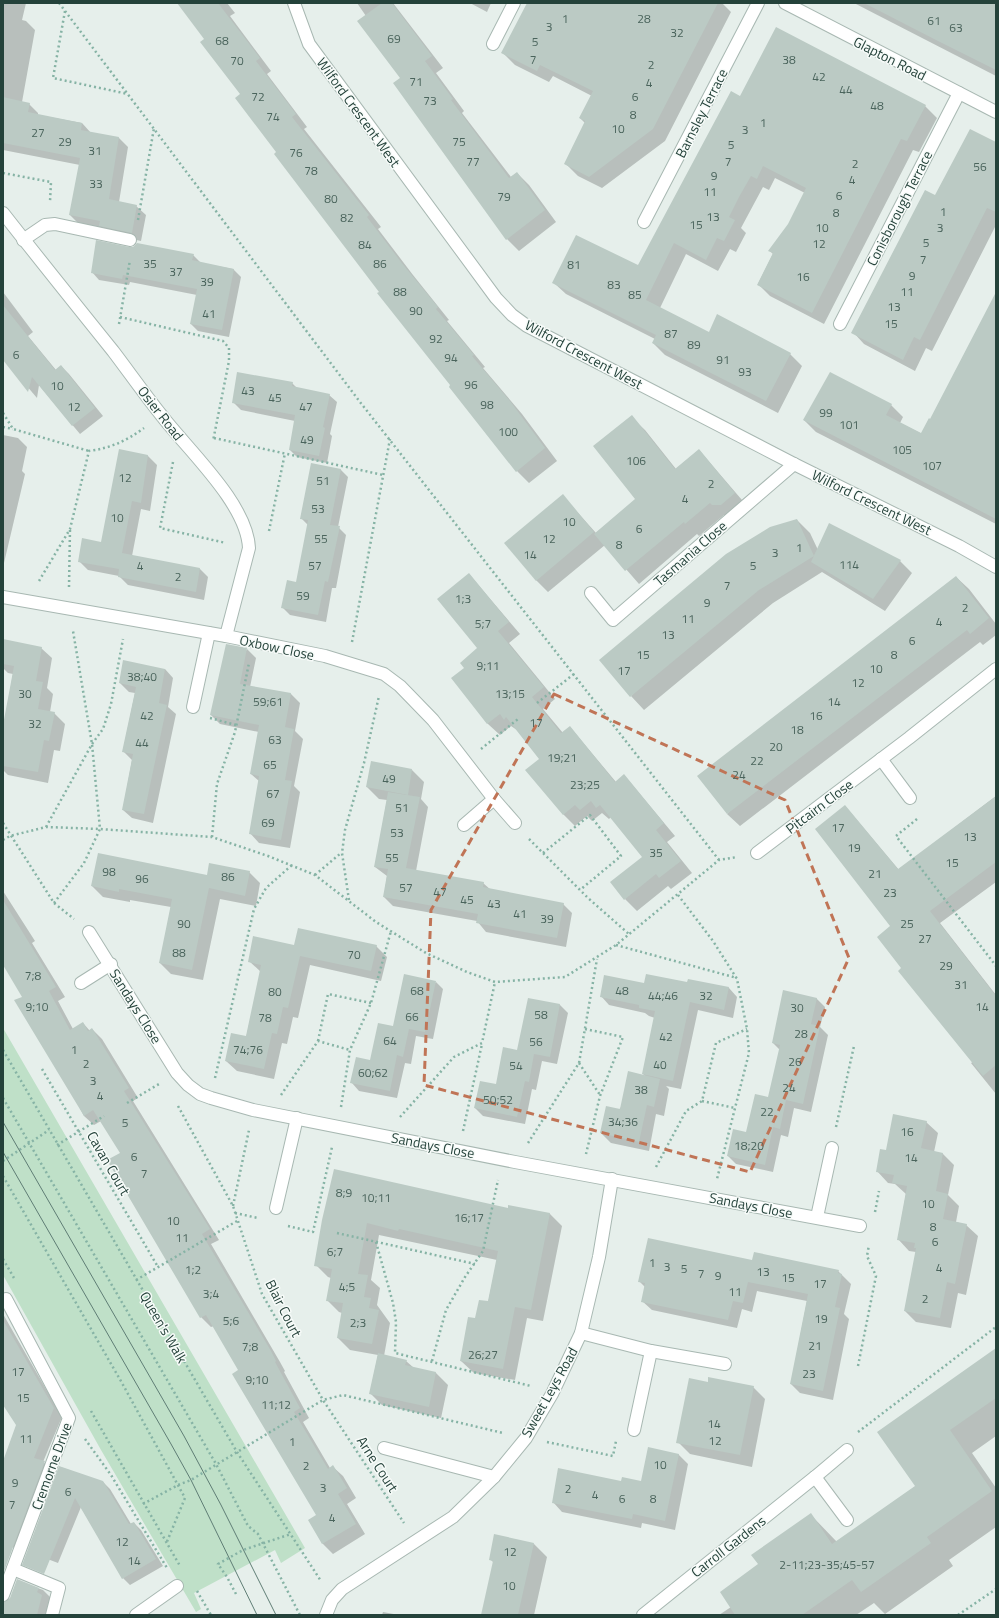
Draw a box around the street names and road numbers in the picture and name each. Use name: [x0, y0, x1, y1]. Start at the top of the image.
street label: Glapton Road: [850, 31, 930, 85]
street label: Wilford Crescent West: [312, 53, 406, 171]
street label: Barnsley Terrace: [670, 65, 732, 161]
street label: Conisborough Terrace: [861, 147, 937, 269]
street label: Wilford Crescent West: [521, 314, 647, 394]
street label: Osier Road: [133, 381, 189, 445]
street label: Wilford Crescent West: [809, 464, 935, 540]
street label: Tasmania Close: [649, 515, 731, 591]
street label: Oxbow Close: [238, 629, 316, 665]
street label: Pitcairn Close: [781, 774, 857, 838]
street label: Sandays Close: [105, 965, 167, 1047]
street label: Cavan Court: [82, 1127, 136, 1199]
street label: Sandays Close: [389, 1127, 477, 1163]
street label: Sandays Close: [707, 1187, 795, 1223]
street label: Blair Court: [261, 1276, 307, 1340]
street label: Queen's Walk: [135, 1287, 193, 1367]
street label: Sweet Leys Road: [516, 1343, 582, 1441]
street label: Cremorne Drive: [25, 1419, 77, 1513]
street label: Arne Court: [352, 1432, 404, 1496]
street label: Carroll Gardens: [686, 1510, 770, 1582]

